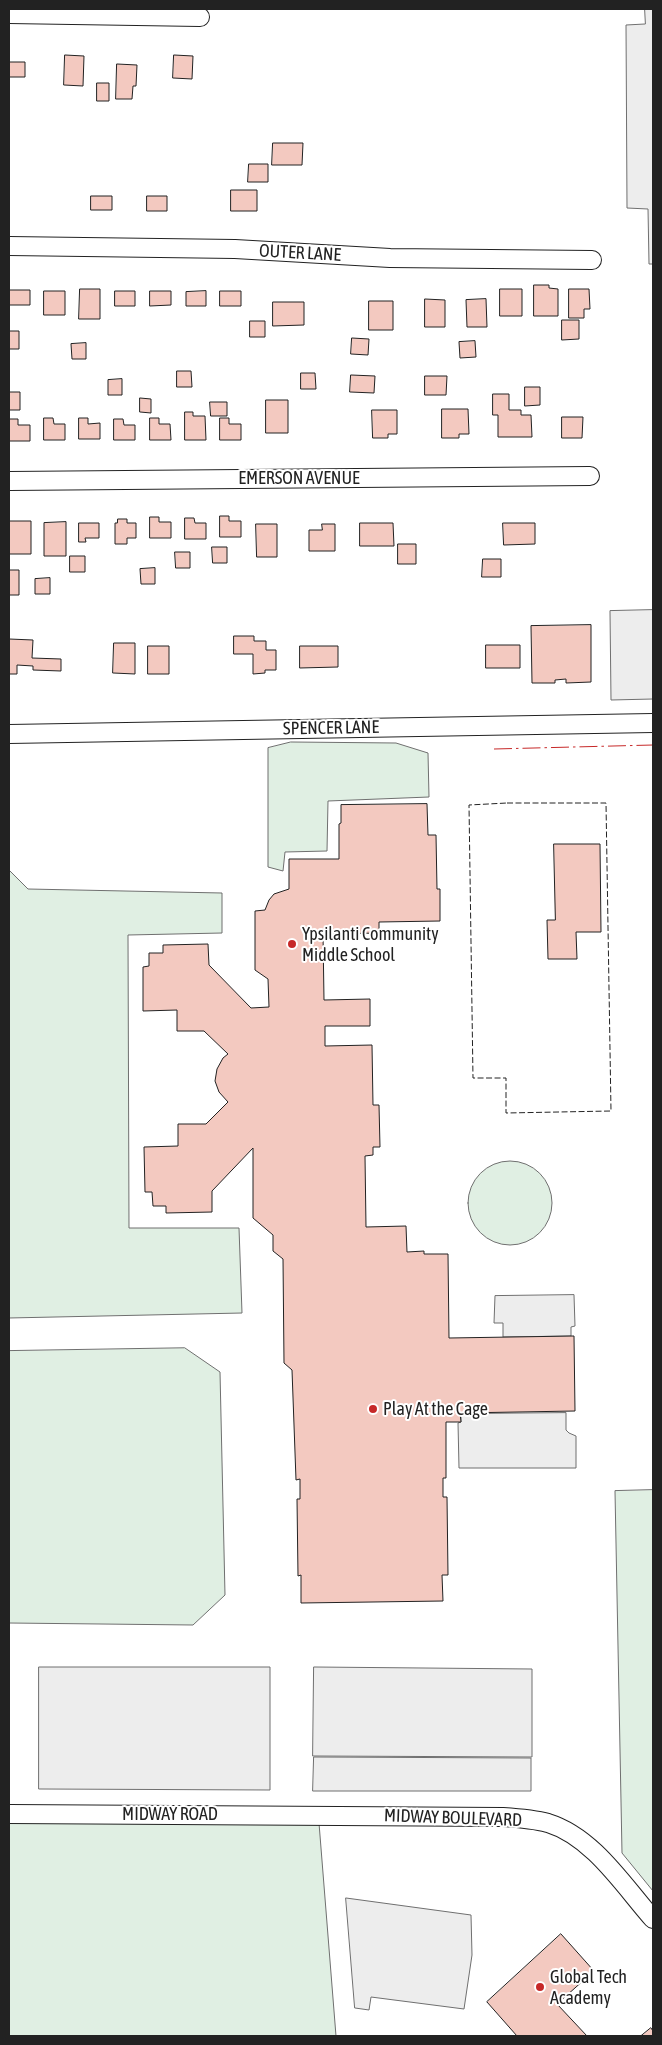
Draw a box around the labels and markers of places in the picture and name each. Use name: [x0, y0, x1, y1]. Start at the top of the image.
place label: Ypsilanti Community Middle School: [302, 923, 439, 966]
marker: Ypsilanti Community Middle School: [286, 938, 298, 950]
place label: Play At the Cage: [383, 1398, 488, 1420]
marker: Play At the Cage: [367, 1403, 379, 1415]
place label: Global Tech Academy: [550, 1966, 627, 2008]
marker: Global Tech Academy: [534, 1981, 546, 1993]

